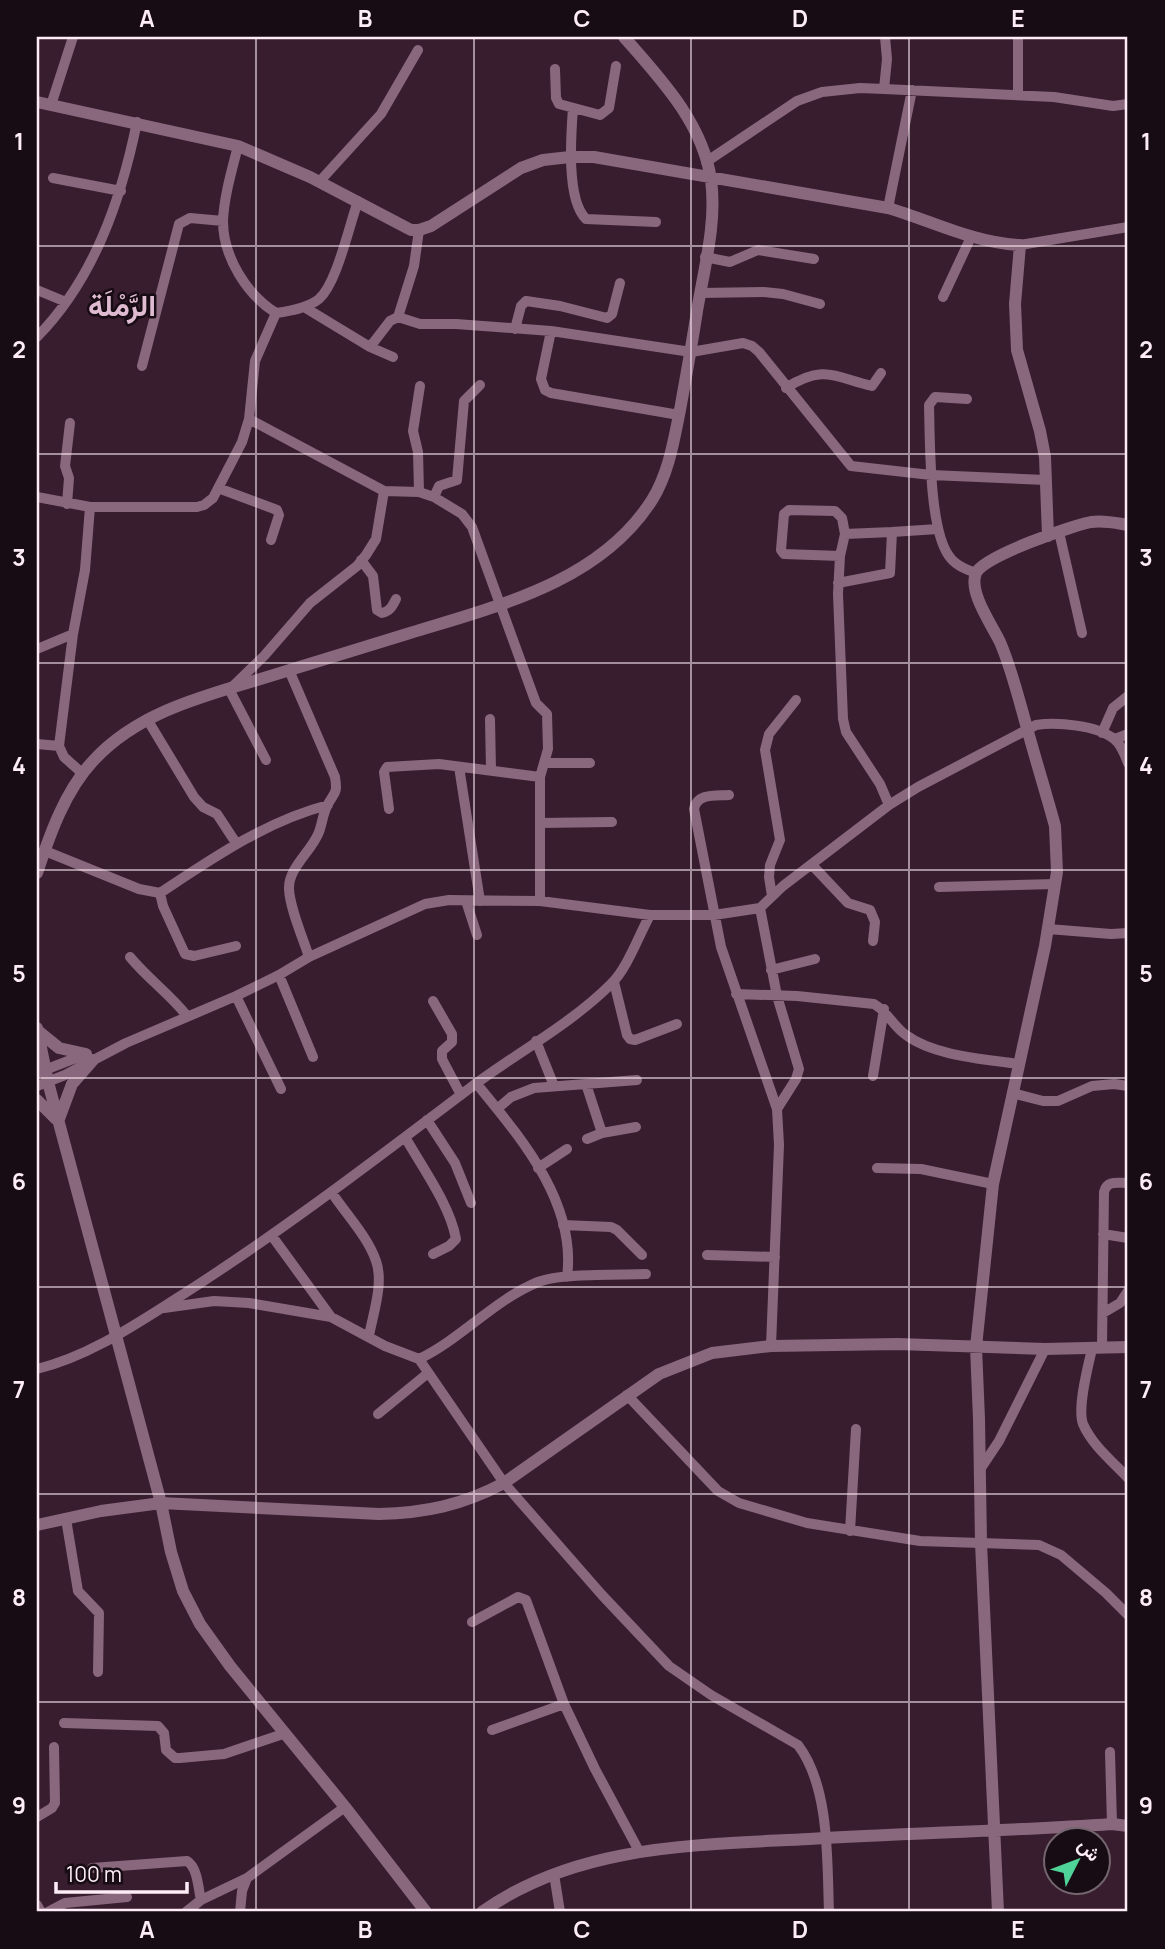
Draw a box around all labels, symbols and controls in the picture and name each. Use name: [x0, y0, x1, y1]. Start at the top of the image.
text: A: [139, 2, 155, 34]
text: B: [358, 2, 372, 34]
text: C: [574, 2, 591, 34]
text: D: [792, 2, 808, 34]
text: E: [1011, 2, 1025, 34]
text: 1: [14, 125, 24, 157]
text: 1: [1141, 125, 1151, 157]
district label: الرَّمْلَة: [88, 284, 156, 325]
text: 2: [12, 333, 26, 365]
text: 2: [1139, 333, 1153, 365]
text: 3: [12, 541, 26, 573]
text: 3: [1139, 541, 1153, 573]
text: 4: [12, 749, 26, 781]
text: 4: [1139, 749, 1153, 781]
text: 5: [12, 957, 26, 989]
text: 5: [1139, 957, 1153, 989]
text: 6: [12, 1165, 26, 1197]
text: 6: [1139, 1165, 1153, 1197]
text: 7: [13, 1373, 25, 1405]
text: 7: [1140, 1373, 1152, 1405]
text: 8: [12, 1581, 26, 1613]
text: 8: [1139, 1581, 1153, 1613]
text: 9: [12, 1789, 26, 1821]
text: 9: [1139, 1789, 1153, 1821]
north arrow: [1042, 1826, 1112, 1896]
text: ش: [1072, 1832, 1107, 1867]
scale bar: [56, 1851, 187, 1895]
text: 100 m: [66, 1860, 122, 1888]
text: A: [139, 1913, 155, 1945]
text: B: [358, 1913, 372, 1945]
text: C: [574, 1913, 591, 1945]
text: D: [792, 1913, 808, 1945]
text: E: [1011, 1913, 1025, 1945]

